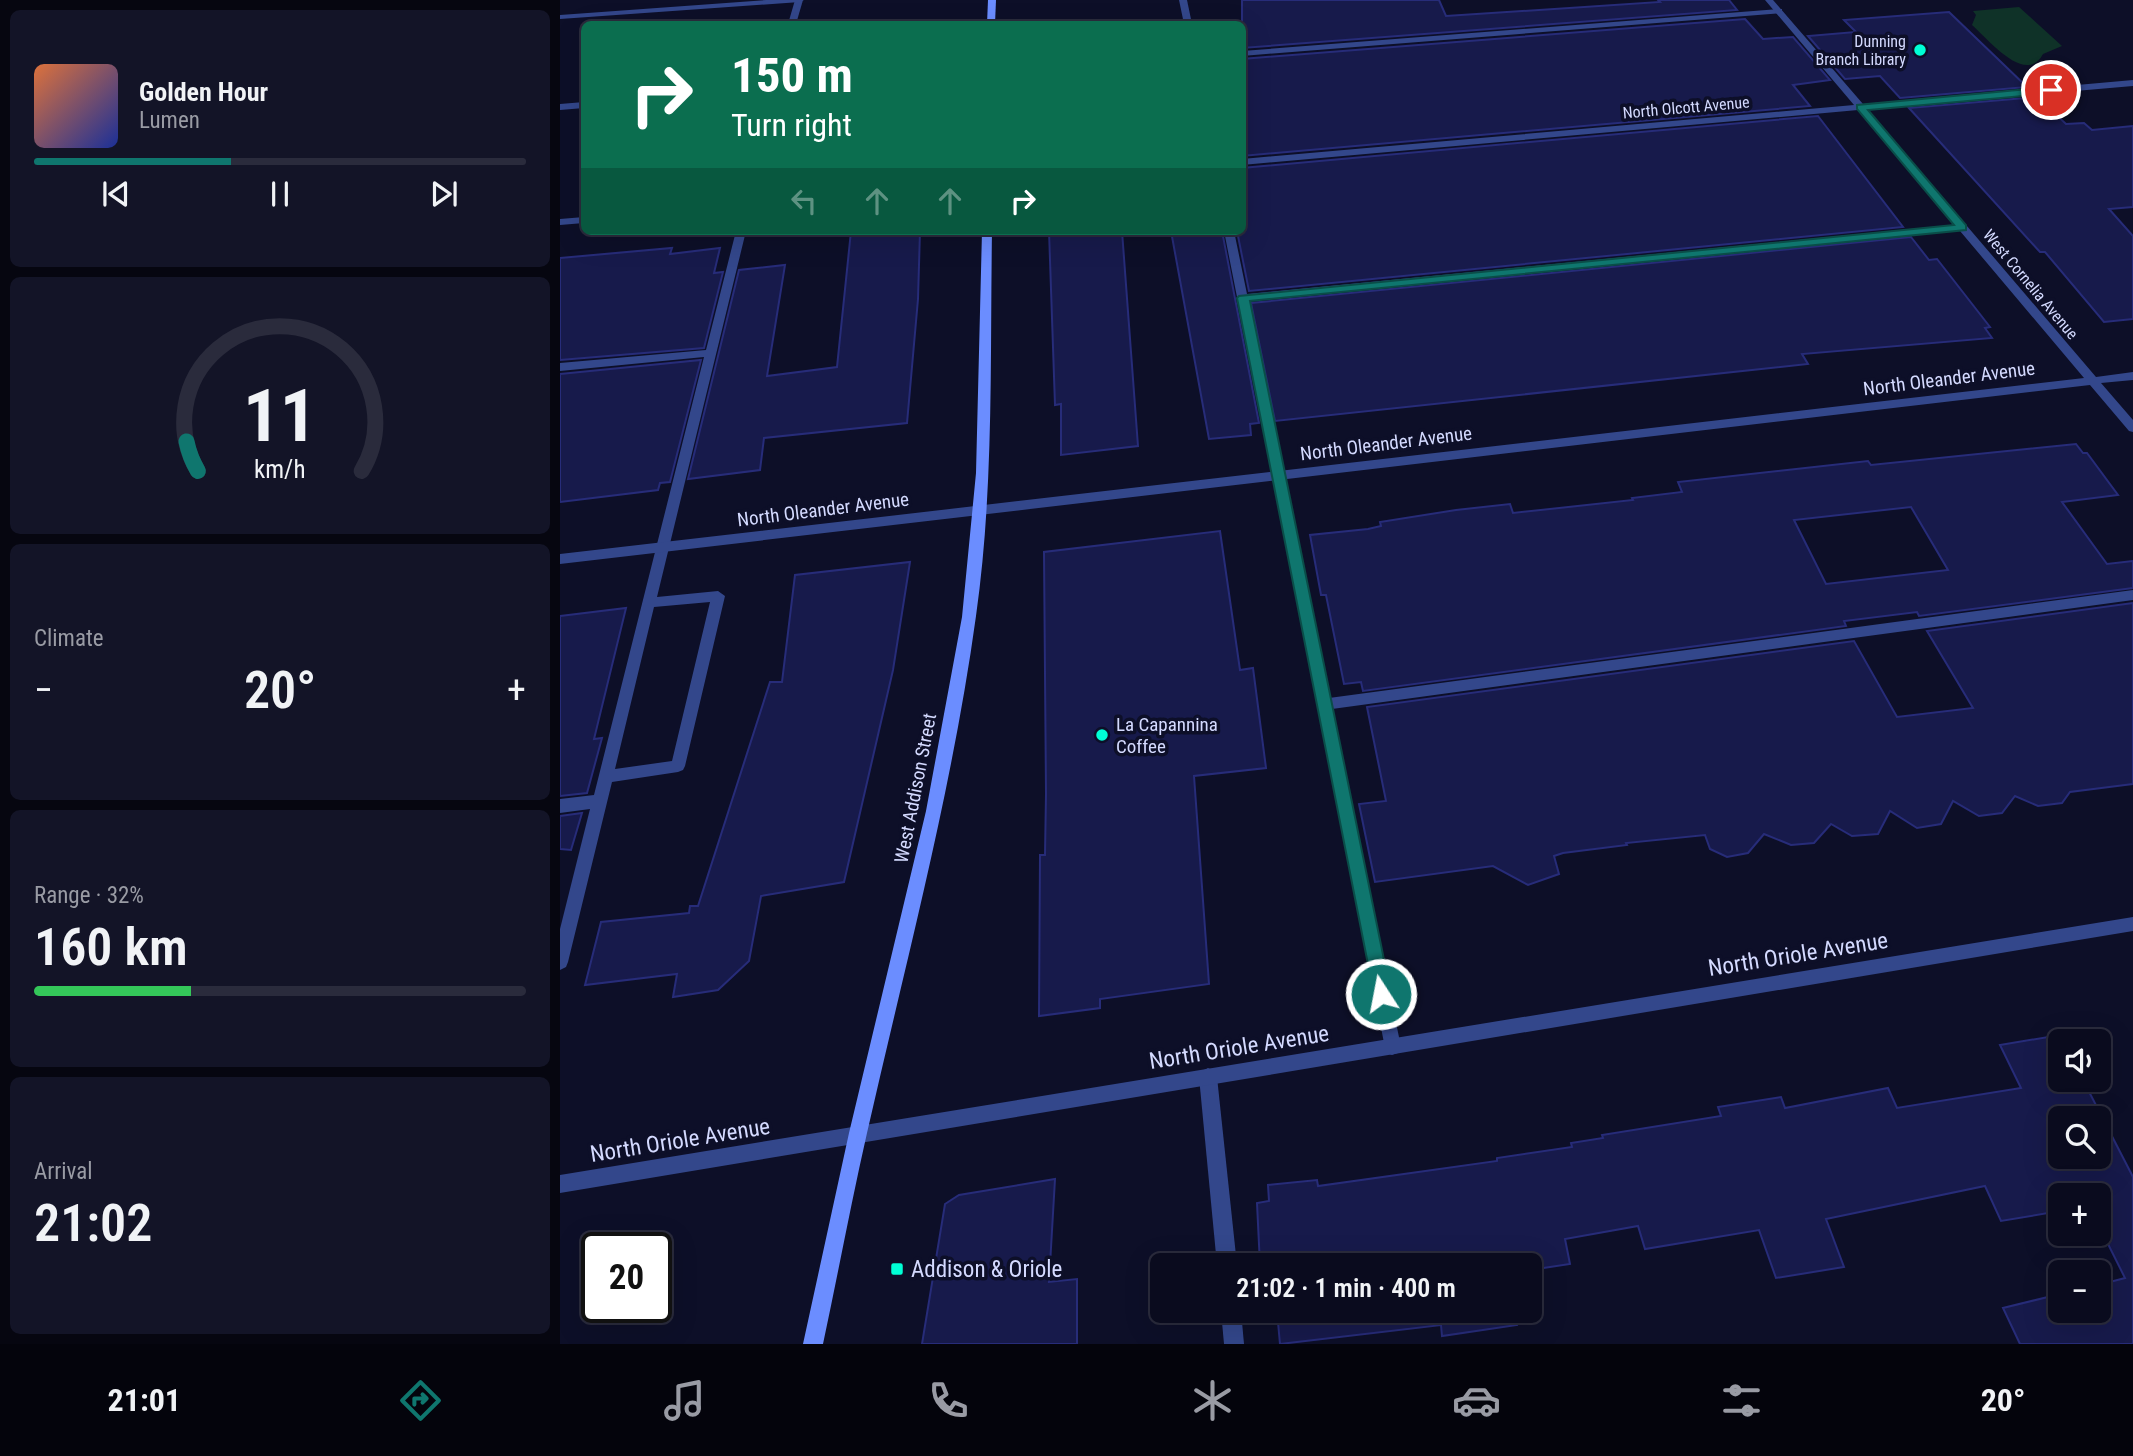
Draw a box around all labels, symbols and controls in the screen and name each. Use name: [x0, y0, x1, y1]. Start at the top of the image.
place label: Dunning Branch Library: [1815, 32, 1906, 69]
marker: Dunning Branch Library: [1912, 42, 1928, 58]
text: 150 m: [731, 47, 853, 104]
icon: right: [616, 49, 707, 140]
pin: [2021, 60, 2081, 120]
icon: arrive: [2032, 71, 2070, 109]
text: Golden Hour: [139, 77, 268, 107]
street label: North Olcott Avenue: [1622, 92, 1750, 123]
text: Turn right: [731, 106, 852, 144]
text: Lumen: [139, 107, 200, 134]
icon: previous: [97, 175, 135, 213]
icon: pause: [261, 175, 299, 213]
icon: next: [425, 175, 463, 213]
icon: left: [785, 182, 823, 220]
icon: ahead: [858, 182, 896, 220]
icon: ahead: [931, 182, 969, 220]
icon: right: [1004, 182, 1042, 220]
street label: West Cornelia Avenue: [1979, 226, 2082, 343]
street label: North Oleander Avenue: [1862, 357, 2036, 400]
text: 11: [243, 374, 317, 460]
street label: North Oleander Avenue: [1299, 422, 1473, 465]
text: km/h: [254, 455, 306, 484]
street label: North Oleander Avenue: [736, 488, 910, 531]
text: Climate: [34, 625, 104, 652]
text: 20°: [244, 660, 316, 721]
text: −: [34, 668, 53, 712]
text: +: [507, 668, 526, 712]
street label: West Addison Street: [890, 711, 941, 865]
place label: La Capannina Coffee: [1116, 713, 1218, 758]
marker: La Capannina Coffee: [1094, 727, 1110, 743]
text: Range · 32%: [34, 882, 144, 909]
text: 160 km: [34, 917, 188, 978]
street label: North Oriole Avenue: [1706, 927, 1890, 982]
position arrow: [1344, 957, 1418, 1031]
street label: North Oriole Avenue: [1147, 1020, 1331, 1075]
map controls: [2048, 1029, 2111, 1323]
button: sound: [2048, 1029, 2111, 1092]
button: search: [2048, 1106, 2111, 1169]
street label: North Oriole Avenue: [588, 1113, 772, 1168]
text: Arrival: [34, 1158, 93, 1185]
button: +: [2048, 1183, 2111, 1246]
text: 21:02: [34, 1193, 152, 1254]
speed limit sign: 20: [581, 1232, 672, 1323]
place label: Addison & Oriole: [911, 1256, 1062, 1283]
button: −: [2048, 1260, 2111, 1323]
marker: Addison & Oriole: [889, 1261, 905, 1277]
text: 21:02 · 1 min · 400 m: [1236, 1273, 1456, 1303]
icon: directions: [396, 1376, 445, 1425]
icon: music: [660, 1376, 709, 1425]
icon: phone: [924, 1376, 973, 1425]
icon: climate: [1188, 1376, 1237, 1425]
icon: car: [1452, 1376, 1501, 1425]
icon: filters: [1717, 1376, 1766, 1425]
text: 21:01: [108, 1381, 181, 1419]
text: 20°: [1981, 1381, 2025, 1419]

